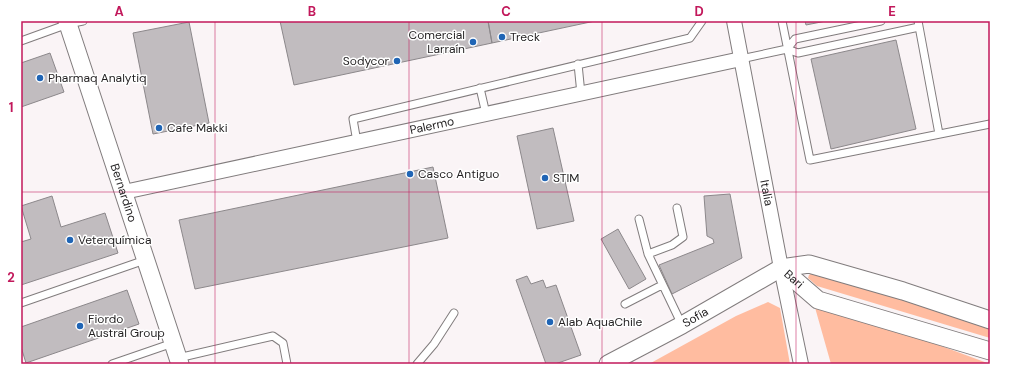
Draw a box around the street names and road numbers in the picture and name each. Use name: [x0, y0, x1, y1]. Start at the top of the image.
street label: Palermo: [408, 113, 456, 138]
street label: Bernardino: [107, 162, 141, 224]
street label: Italia: [756, 179, 777, 207]
street label: Bari: [781, 266, 807, 292]
street label: Sofía: [679, 304, 711, 331]

